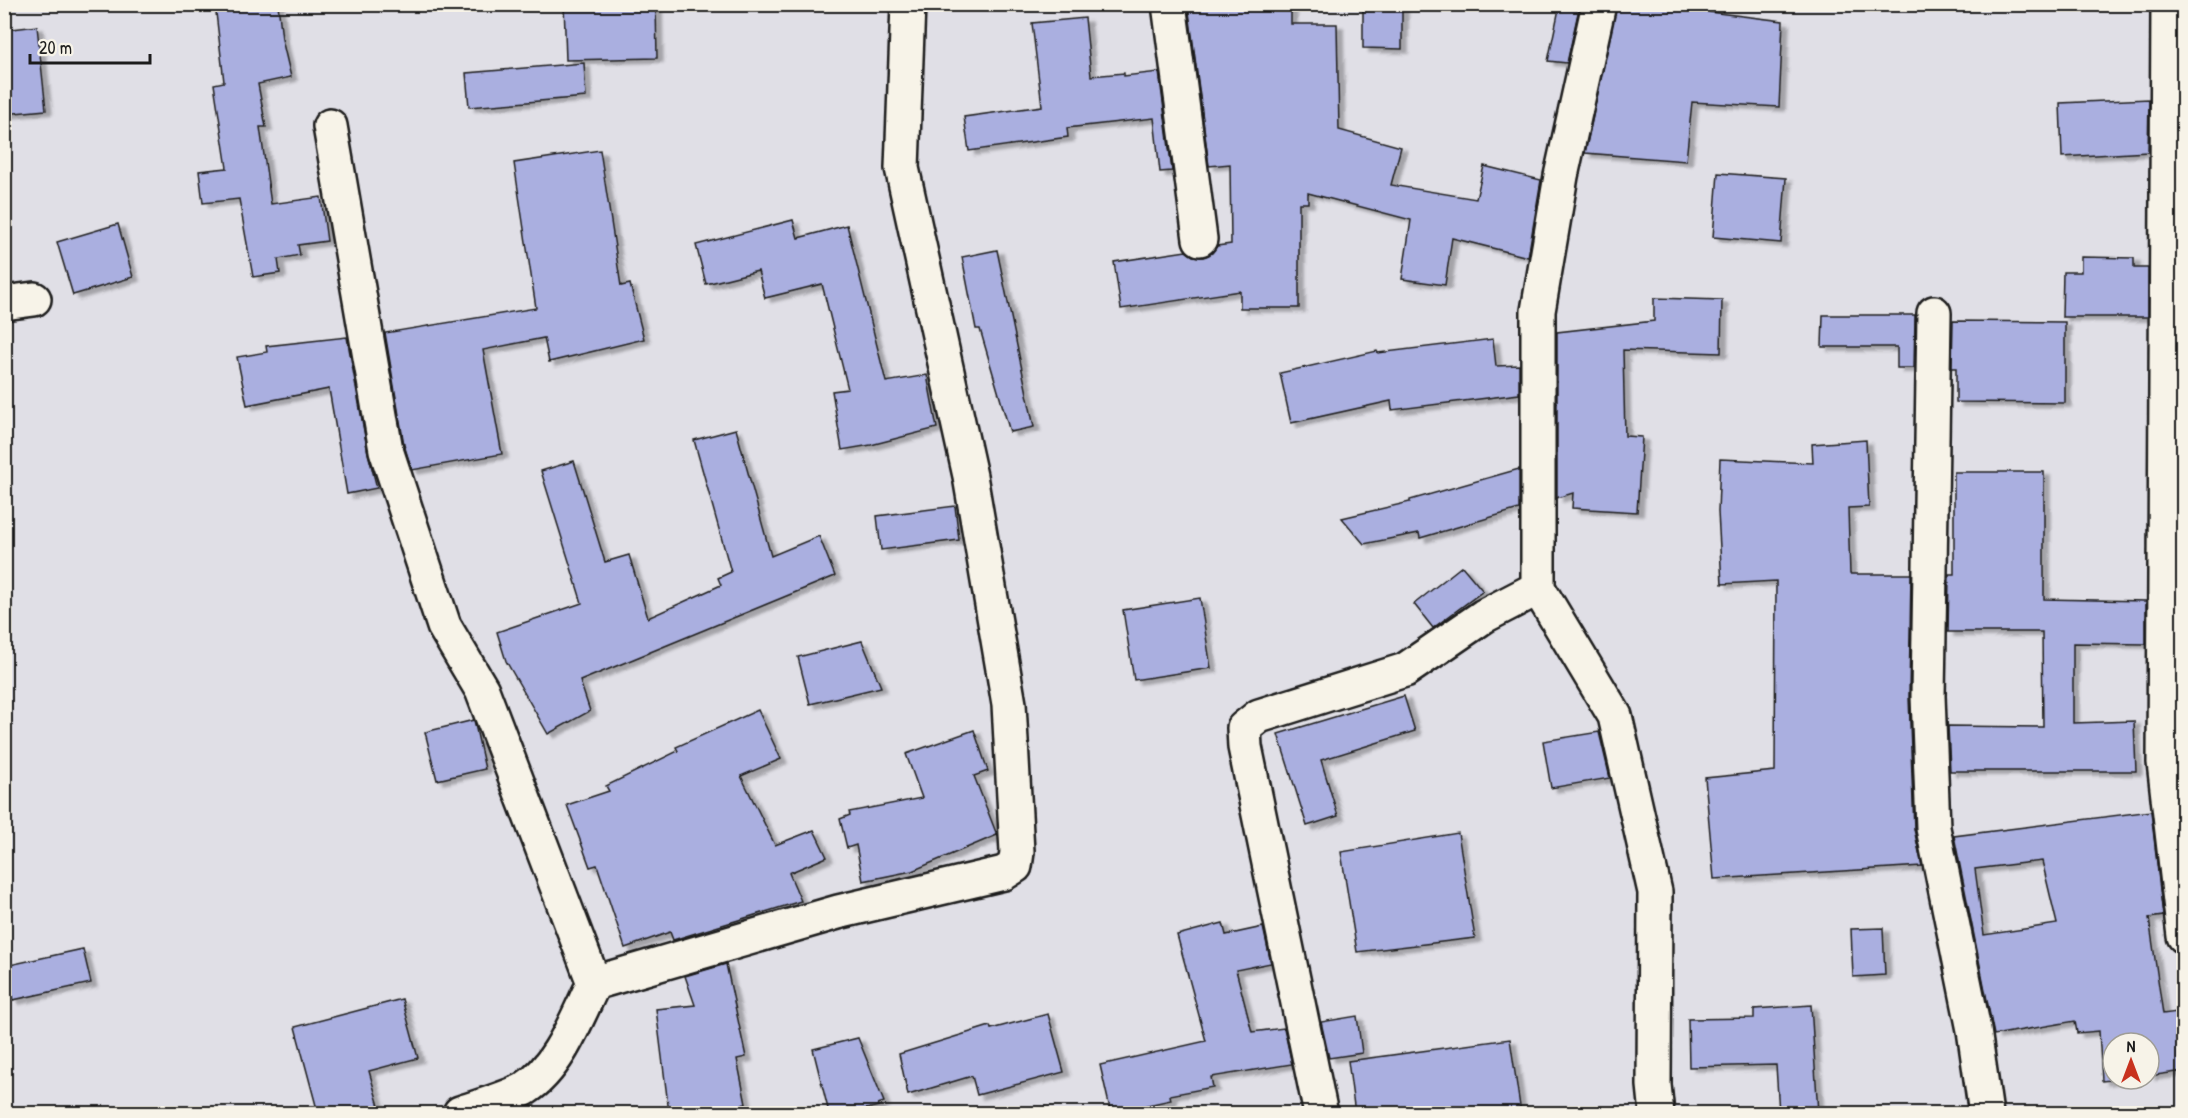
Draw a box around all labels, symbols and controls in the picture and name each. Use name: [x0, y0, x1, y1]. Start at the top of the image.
scale bar: [30, 27, 150, 65]
text: 20 m: [39, 35, 72, 60]
north arrow: [2101, 1031, 2161, 1091]
text: N: [2127, 1035, 2136, 1057]

